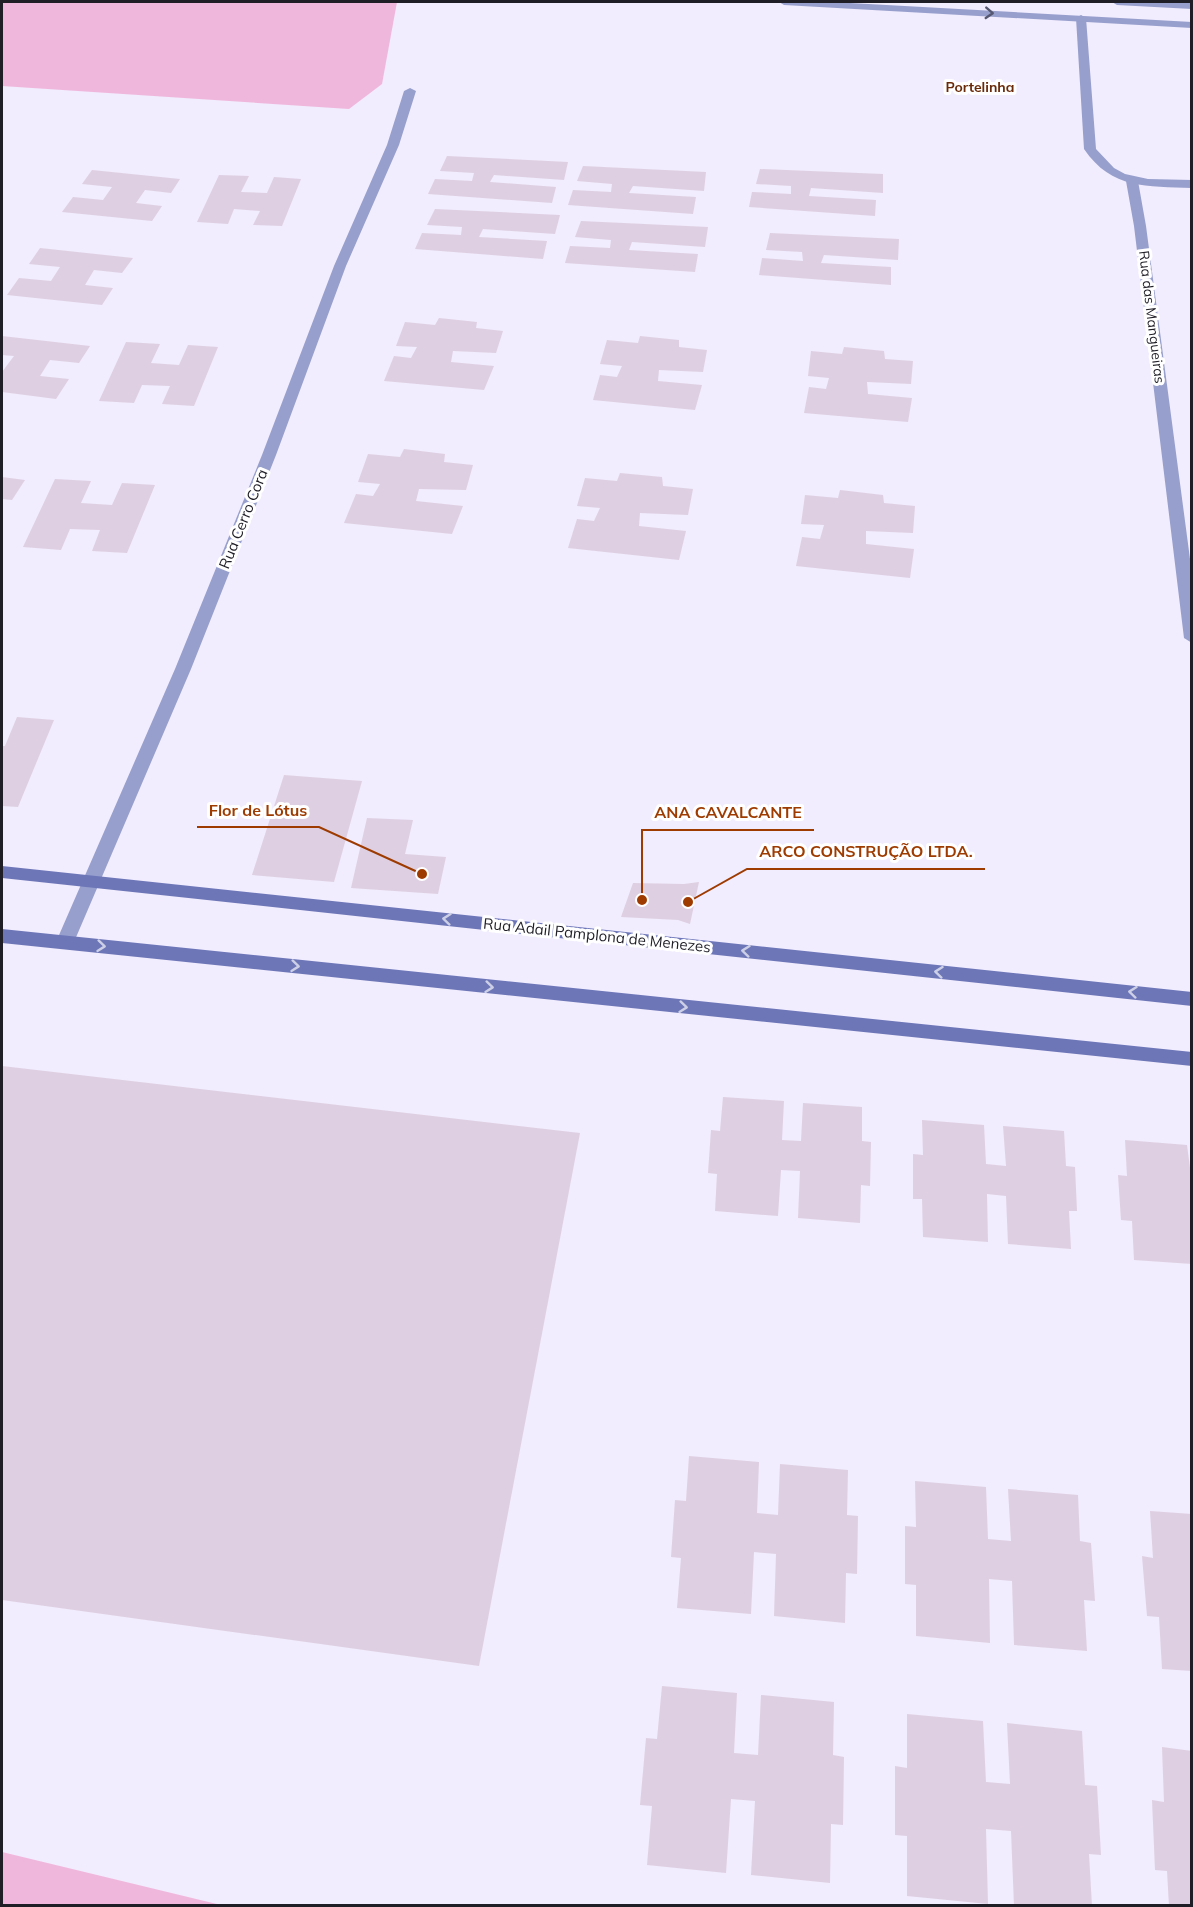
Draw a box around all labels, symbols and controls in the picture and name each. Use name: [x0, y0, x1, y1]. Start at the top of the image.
one-way arrow: [985, 6, 994, 19]
district label: Portelinha: [946, 78, 1014, 96]
street label: Rua das Mangueiras: [1135, 250, 1169, 384]
street label: Rua Cerro Cora: [214, 466, 272, 572]
callout: Flor de Lótus: [197, 793, 319, 827]
callout: ANA CAVALCANTE: [642, 796, 814, 830]
text: Flor de Lótus: [209, 800, 307, 820]
text: ANA CAVALCANTE: [654, 802, 802, 822]
callout: ARCO CONSTRUÇÃO LTDA.: [747, 835, 985, 869]
text: ARCO CONSTRUÇÃO LTDA.: [759, 841, 973, 861]
one-way arrow: [443, 913, 452, 926]
street label: Rua Adail Pamplona de Menezes: [482, 914, 712, 956]
one-way arrow: [97, 939, 106, 952]
one-way arrow: [741, 945, 750, 958]
one-way arrow: [291, 959, 300, 972]
one-way arrow: [935, 966, 944, 979]
one-way arrow: [485, 980, 494, 992]
one-way arrow: [1129, 987, 1138, 999]
one-way arrow: [679, 1000, 688, 1013]

